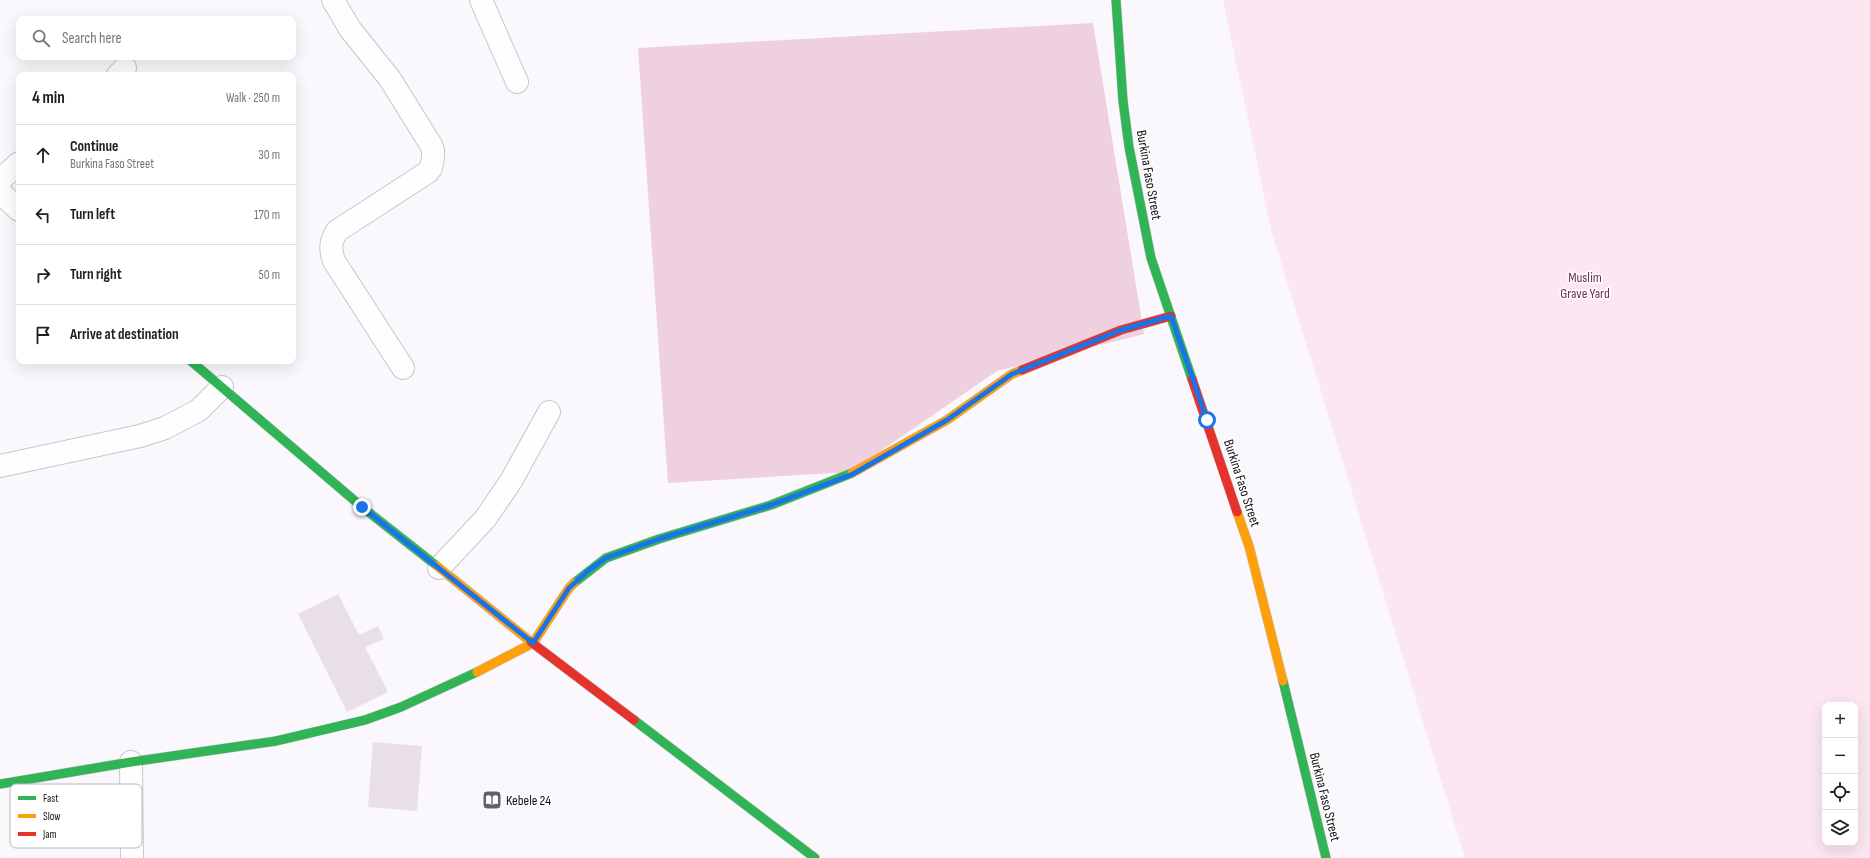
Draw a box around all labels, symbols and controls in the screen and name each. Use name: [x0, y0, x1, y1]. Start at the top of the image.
search box: [16, 16, 296, 60]
icon: search: [30, 27, 52, 49]
text: Search here: [62, 29, 122, 48]
text: 4 min: [32, 88, 65, 108]
text: Walk · 250 m: [226, 90, 280, 106]
street label: Burkina Faso Street: [1133, 129, 1165, 221]
text: Continue: [70, 137, 119, 156]
icon: ahead: [32, 144, 54, 166]
text: 30 m: [258, 147, 280, 163]
text: Burkina Faso Street: [70, 156, 154, 172]
icon: left: [32, 204, 54, 226]
text: Turn left: [70, 205, 115, 224]
text: 170 m: [254, 207, 280, 223]
icon: right: [32, 264, 54, 286]
text: Turn right: [70, 265, 122, 284]
text: 50 m: [259, 267, 280, 283]
park label: Muslim Grave Yard: [1560, 269, 1610, 302]
icon: arrive: [32, 324, 54, 346]
text: Arrive at destination: [70, 325, 179, 344]
route start: [1198, 411, 1216, 429]
street label: Burkina Faso Street: [1220, 437, 1264, 529]
route end: [353, 498, 371, 516]
map controls: [1822, 702, 1858, 846]
button: +: [1822, 702, 1858, 738]
button: −: [1822, 738, 1858, 774]
street label: Burkina Faso Street: [1306, 751, 1344, 843]
button: locate: [1822, 774, 1858, 810]
legend: [10, 784, 142, 848]
library icon: Kebele 24: [481, 789, 503, 811]
text: Fast: [43, 792, 59, 805]
place label: Kebele 24: [506, 792, 551, 809]
text: Slow: [43, 810, 60, 823]
button: layers: [1822, 810, 1858, 846]
text: Jam: [42, 828, 57, 841]

